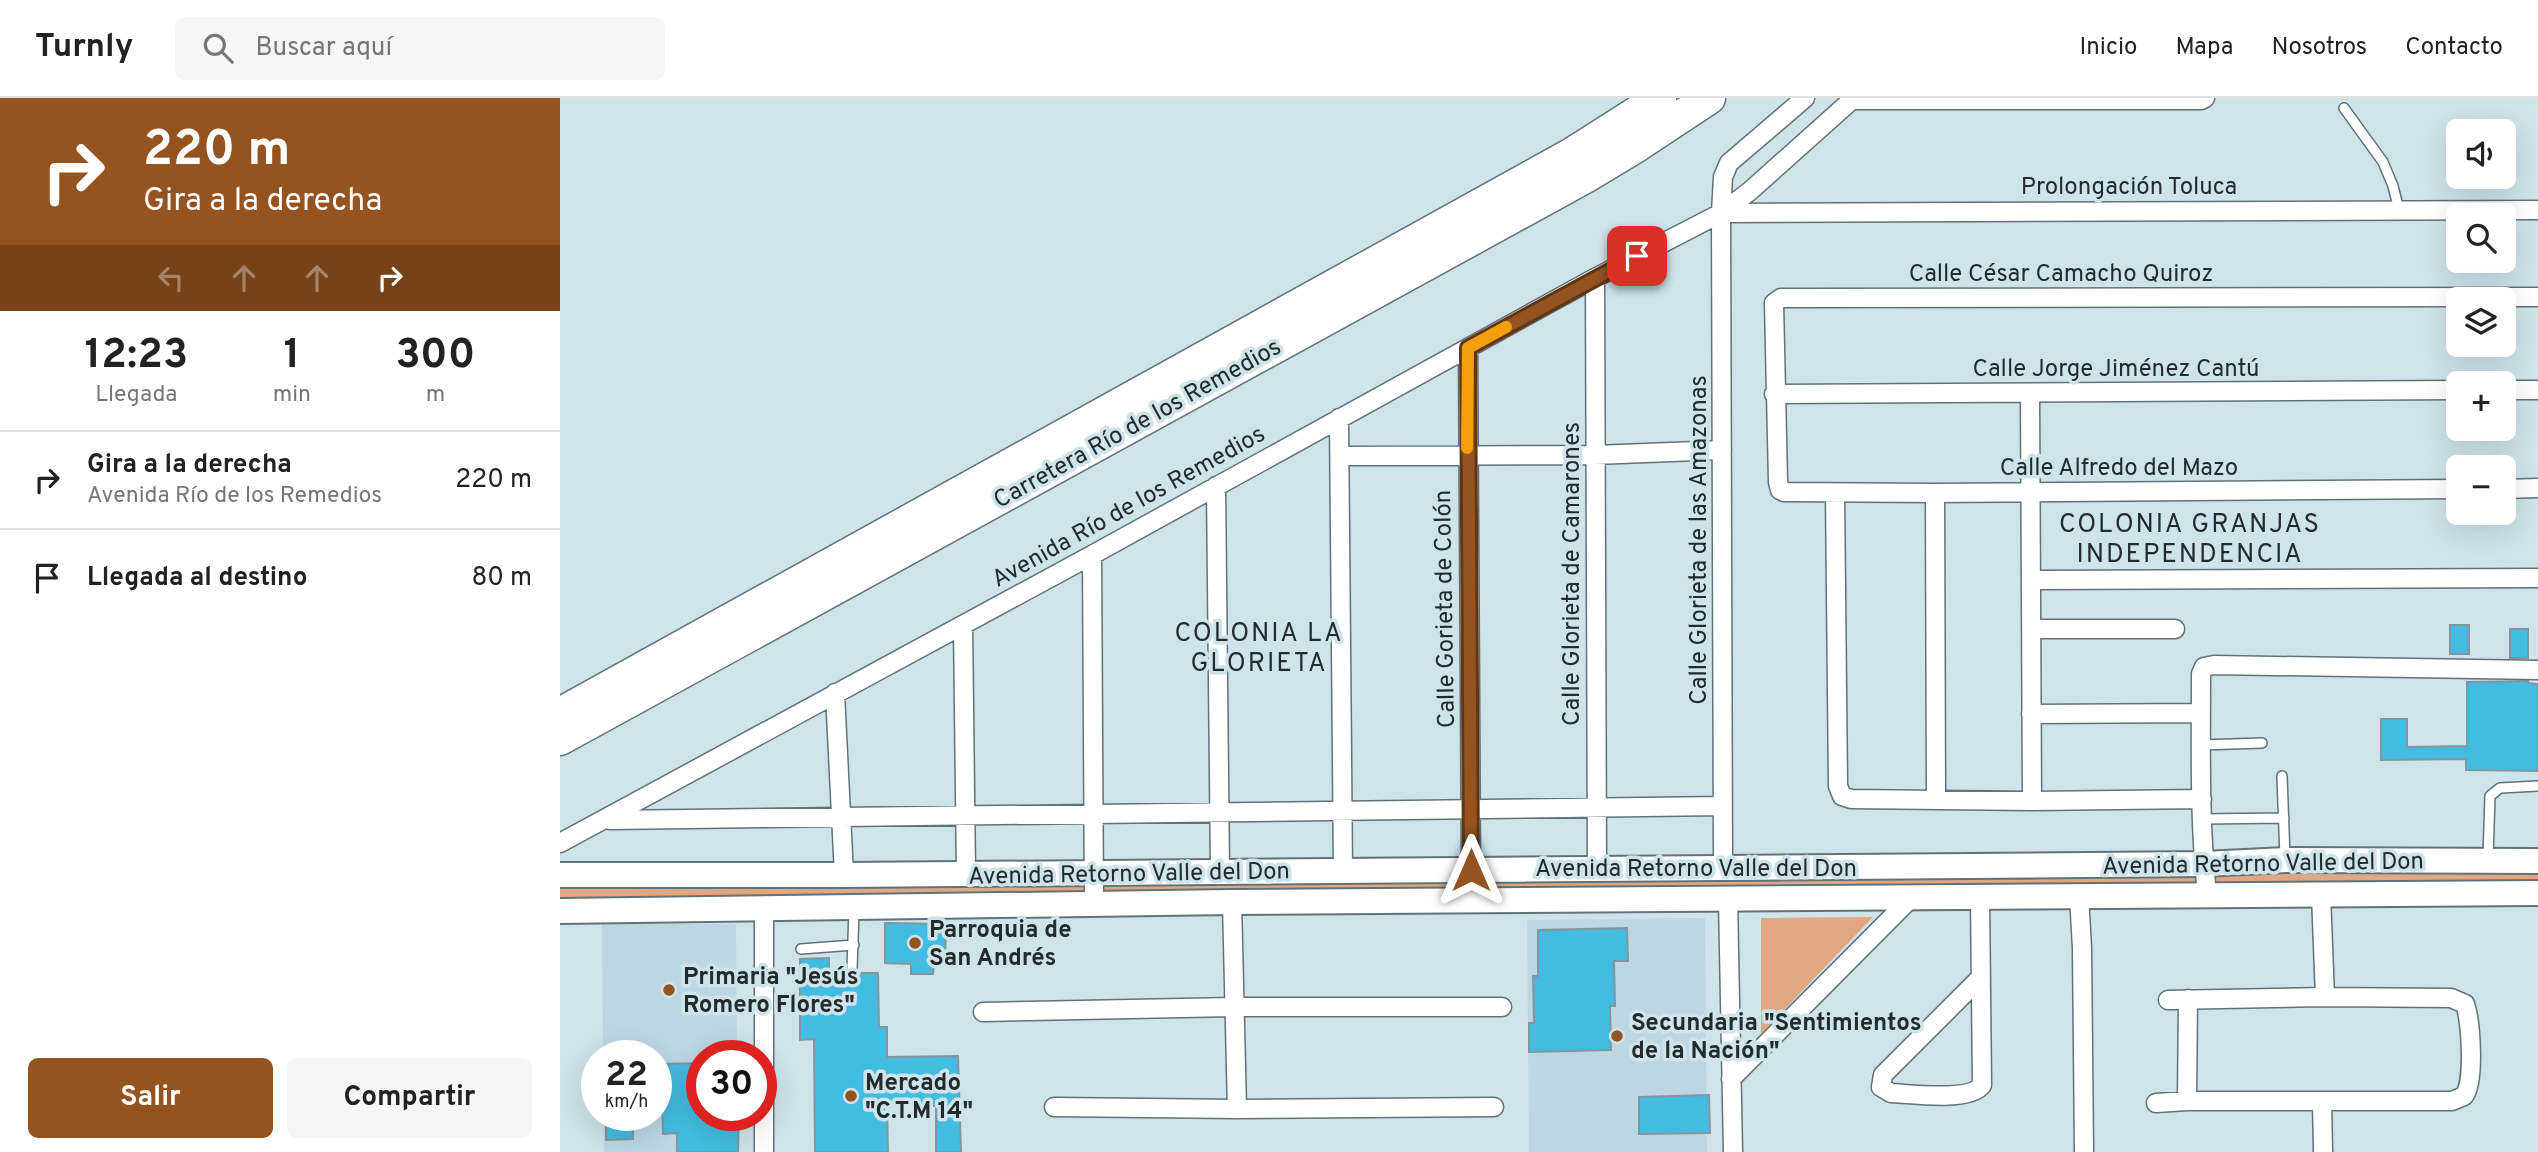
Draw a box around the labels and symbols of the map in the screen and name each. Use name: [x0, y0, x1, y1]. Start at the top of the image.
street label: Prolongación Toluca: [2021, 173, 2237, 203]
pin: [1607, 226, 1667, 286]
street label: Calle César Camacho Quiroz: [1909, 260, 2213, 290]
street label: Carretera Río de los Remedios: [989, 333, 1287, 516]
street label: Calle Jorge Jiménez Cantú: [1972, 355, 2260, 385]
street label: Calle Glorieta de las Amazonas: [1685, 375, 1715, 705]
street label: Avenida Río de los Remedios: [987, 420, 1271, 595]
street label: Calle Glorieta de Camarones: [1558, 422, 1588, 726]
street label: Calle Alfredo del Mazo: [2000, 454, 2238, 484]
street label: Calle Gorieta de Colón: [1429, 490, 1463, 728]
district label: COLONIA GRANJAS INDEPENDENCIA: [2059, 509, 2321, 572]
district label: COLONIA LA GLORIETA: [1174, 618, 1344, 681]
position arrow: [1434, 833, 1508, 907]
street label: Avenida Retorno Valle del Don: [2102, 847, 2424, 883]
street label: Avenida Retorno Valle del Don: [1535, 855, 1857, 885]
street label: Avenida Retorno Valle del Don: [968, 857, 1290, 893]
place label: Parroquia de San Andrés: [929, 916, 1072, 974]
marker: Parroquia de San Andrés: [907, 935, 923, 951]
place label: Primaria "Jesús Romero Flores": [683, 963, 858, 1021]
marker: Primaria "Jesús Romero Flores": [661, 982, 677, 998]
place label: Secundaria "Sentimientos de la Nación": [1631, 1009, 1921, 1067]
marker: Secundaria "Sentimientos de la Nación": [1609, 1028, 1625, 1044]
speed limit sign: 30: [686, 1040, 777, 1131]
place label: Mercado "C.T.M 14": [865, 1069, 973, 1127]
marker: Mercado "C.T.M 14": [843, 1088, 859, 1104]

